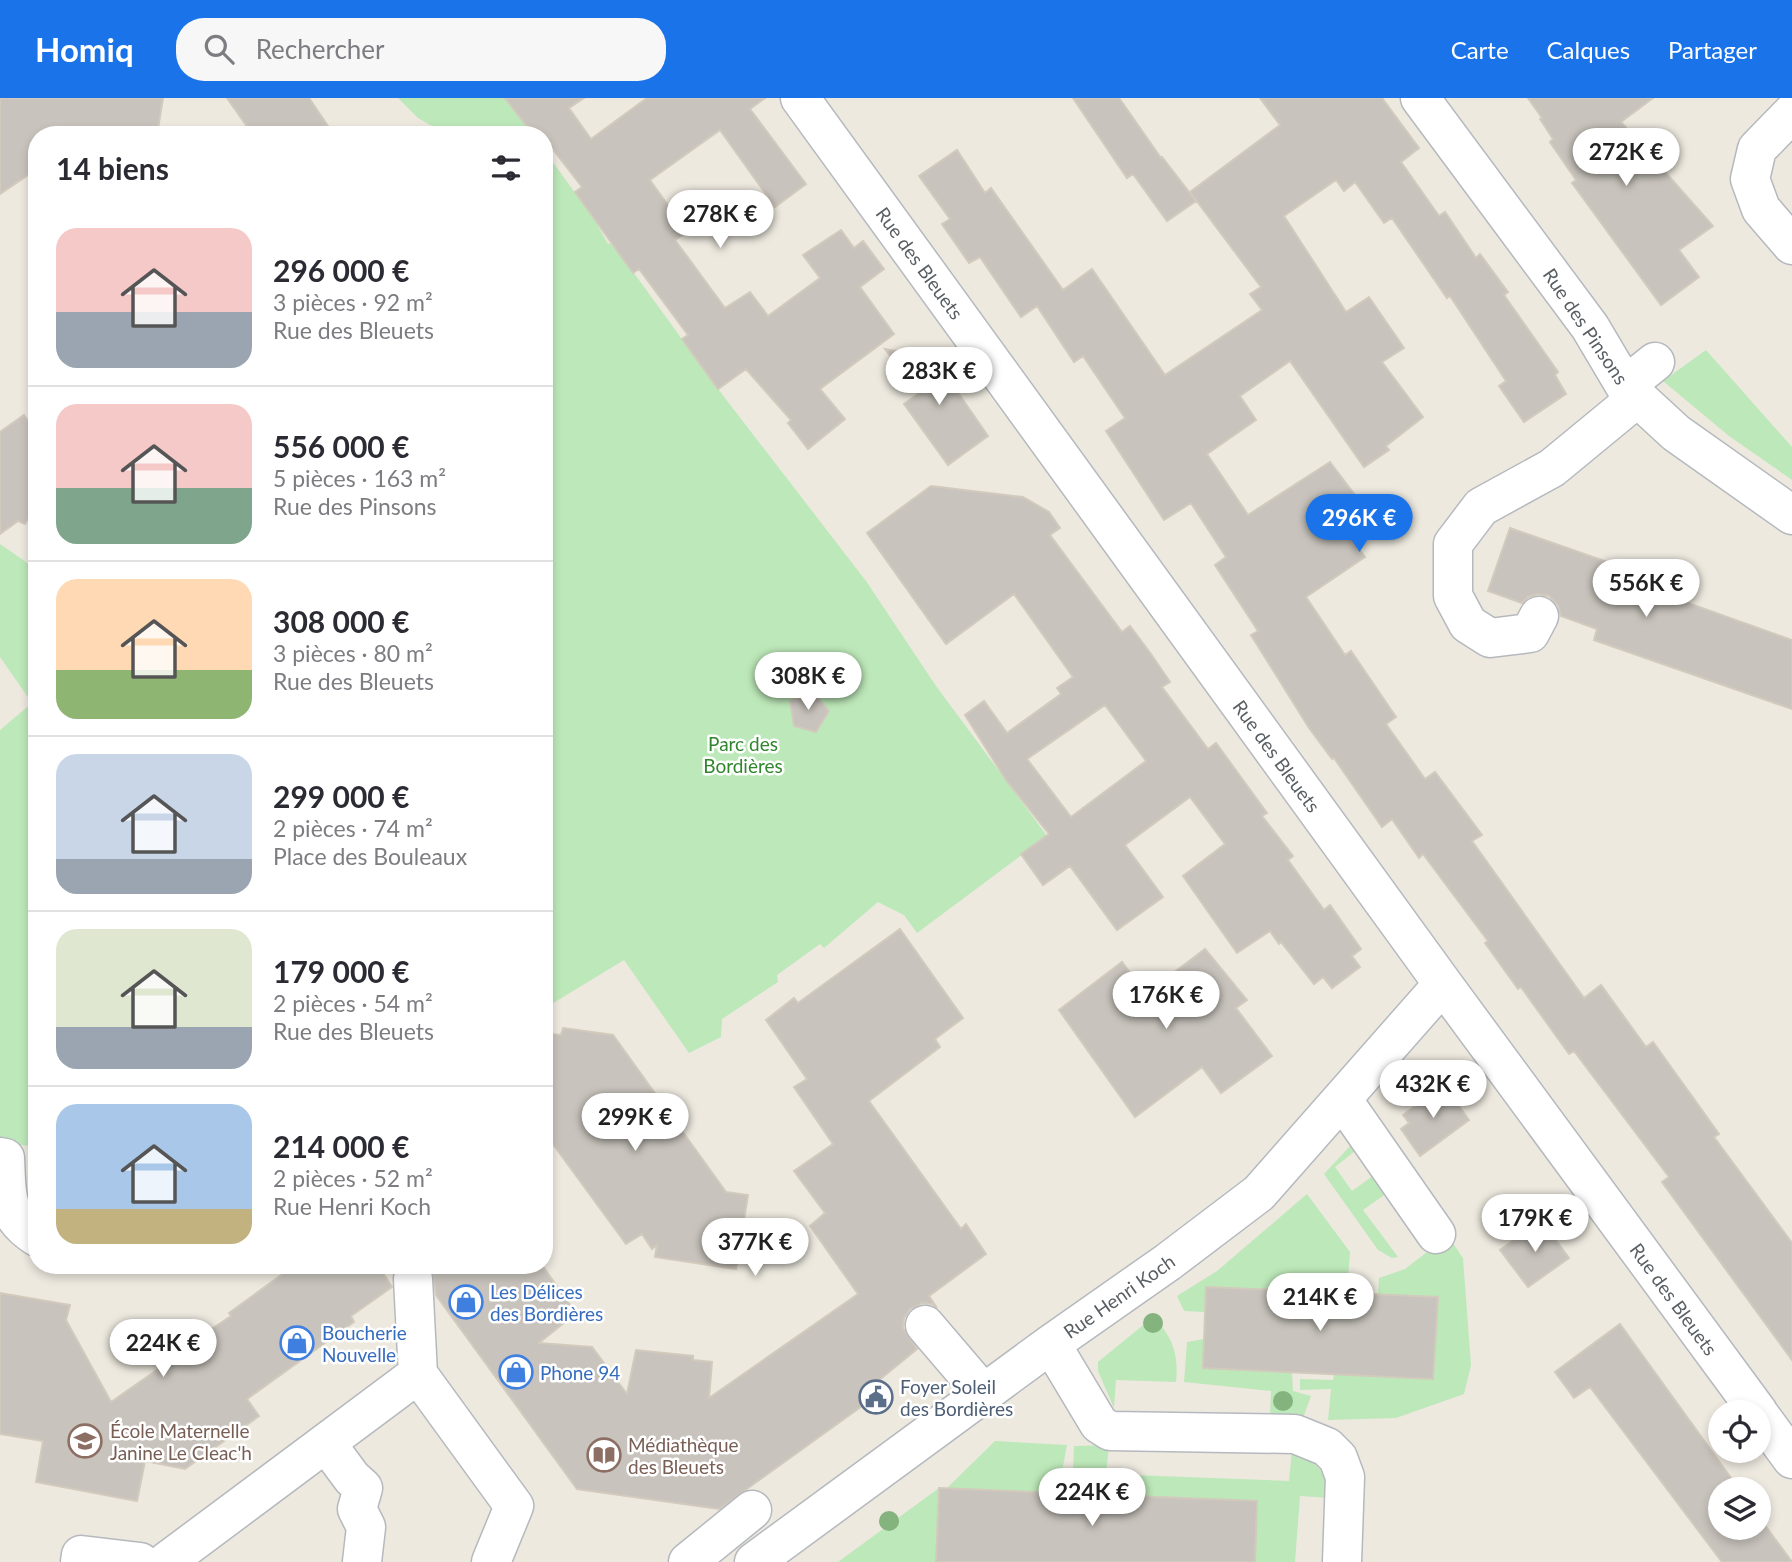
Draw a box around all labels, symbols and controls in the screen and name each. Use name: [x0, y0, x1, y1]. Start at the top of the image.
search box: [176, 18, 666, 81]
text: Homiq: [35, 29, 134, 69]
icon: search: [200, 30, 238, 68]
text: Rechercher: [256, 33, 385, 65]
text: Carte: [1451, 35, 1509, 64]
text: Calques: [1547, 35, 1630, 64]
text: Partager: [1668, 35, 1757, 64]
pin: 272K €: [1569, 129, 1683, 188]
text: 272K €: [1589, 137, 1663, 165]
icon: filters: [487, 149, 525, 187]
text: 14 biens: [56, 150, 169, 186]
pin: 278K €: [663, 190, 777, 250]
text: 278K €: [683, 199, 757, 227]
street label: Rue des Bleuets: [872, 202, 968, 324]
text: 296 000 €: [273, 252, 409, 288]
icon: home: [112, 256, 196, 340]
street label: Rue des Pinsons: [1539, 264, 1633, 388]
text: 3 pièces · 92 m²: [273, 288, 433, 316]
text: Rue des Bleuets: [273, 316, 434, 344]
pin: 283K €: [882, 348, 996, 407]
text: 283K €: [902, 356, 976, 384]
text: 556 000 €: [273, 428, 409, 464]
icon: home: [112, 432, 196, 516]
text: 5 pièces · 163 m²: [273, 464, 446, 492]
text: Rue des Pinsons: [273, 492, 437, 520]
pin: 296K €: [1302, 494, 1416, 554]
text: 296K €: [1322, 503, 1396, 531]
pin: 556K €: [1589, 560, 1703, 619]
text: 556K €: [1609, 568, 1683, 596]
text: 308 000 €: [273, 603, 409, 639]
icon: home: [112, 607, 196, 691]
text: 3 pièces · 80 m²: [273, 639, 433, 667]
pin: 308K €: [751, 652, 865, 712]
text: 308K €: [771, 661, 845, 689]
text: Rue des Bleuets: [273, 667, 434, 695]
street label: Rue des Bleuets: [1229, 695, 1325, 817]
park label: Parc des Bordières: [703, 732, 783, 777]
text: 299 000 €: [273, 778, 409, 814]
icon: home: [112, 782, 196, 866]
text: 2 pièces · 74 m²: [273, 814, 433, 842]
text: Place des Bouleaux: [273, 842, 467, 870]
text: 179 000 €: [273, 953, 409, 989]
icon: home: [112, 957, 196, 1041]
pin: 176K €: [1109, 972, 1223, 1031]
text: 176K €: [1129, 980, 1203, 1008]
text: 2 pièces · 54 m²: [273, 989, 433, 1017]
text: Rue des Bleuets: [273, 1017, 434, 1045]
pin: 432K €: [1376, 1060, 1490, 1120]
text: 432K €: [1396, 1069, 1470, 1097]
pin: 299K €: [578, 1094, 692, 1153]
text: 299K €: [598, 1102, 672, 1130]
text: 214 000 €: [273, 1128, 409, 1164]
icon: home: [112, 1132, 196, 1216]
text: 2 pièces · 52 m²: [273, 1164, 433, 1192]
text: Rue Henri Koch: [273, 1192, 431, 1220]
pin: 179K €: [1478, 1194, 1592, 1254]
text: 179K €: [1498, 1203, 1572, 1231]
pin: 377K €: [698, 1218, 812, 1278]
text: 377K €: [718, 1227, 792, 1255]
street label: Rue des Bleuets: [1626, 1238, 1722, 1360]
street label: Rue Henri Koch: [1059, 1249, 1179, 1343]
pin: 214K €: [1263, 1274, 1377, 1333]
place label: Les Délices des Bordières: [490, 1280, 603, 1325]
text: 214K €: [1283, 1282, 1357, 1310]
shop icon: Les Délices des Bordières: [447, 1283, 485, 1321]
pin: 224K €: [106, 1320, 220, 1379]
place label: Boucherie Nouvelle: [322, 1321, 407, 1366]
shop icon: Boucherie Nouvelle: [278, 1324, 316, 1362]
text: 224K €: [126, 1328, 200, 1356]
shop icon: Phone 94: [497, 1353, 535, 1391]
place label: Phone 94: [540, 1361, 620, 1384]
place label: Foyer Soleil des Bordières: [900, 1375, 1013, 1420]
public building icon: Foyer Soleil des Bordières: [857, 1378, 895, 1416]
map controls: [1708, 1400, 1771, 1540]
button: locate: [1708, 1400, 1771, 1463]
place label: École Maternelle Janine Le Cleac'h: [110, 1419, 252, 1464]
school or university icon: École Maternelle Janine Le Cleac'h: [66, 1422, 104, 1460]
place label: Médiathèque des Bleuets: [628, 1433, 739, 1478]
library icon: Médiathèque des Bleuets: [585, 1436, 623, 1474]
pin: 224K €: [1035, 1468, 1149, 1528]
text: 224K €: [1055, 1477, 1129, 1505]
button: layers: [1708, 1477, 1771, 1540]

